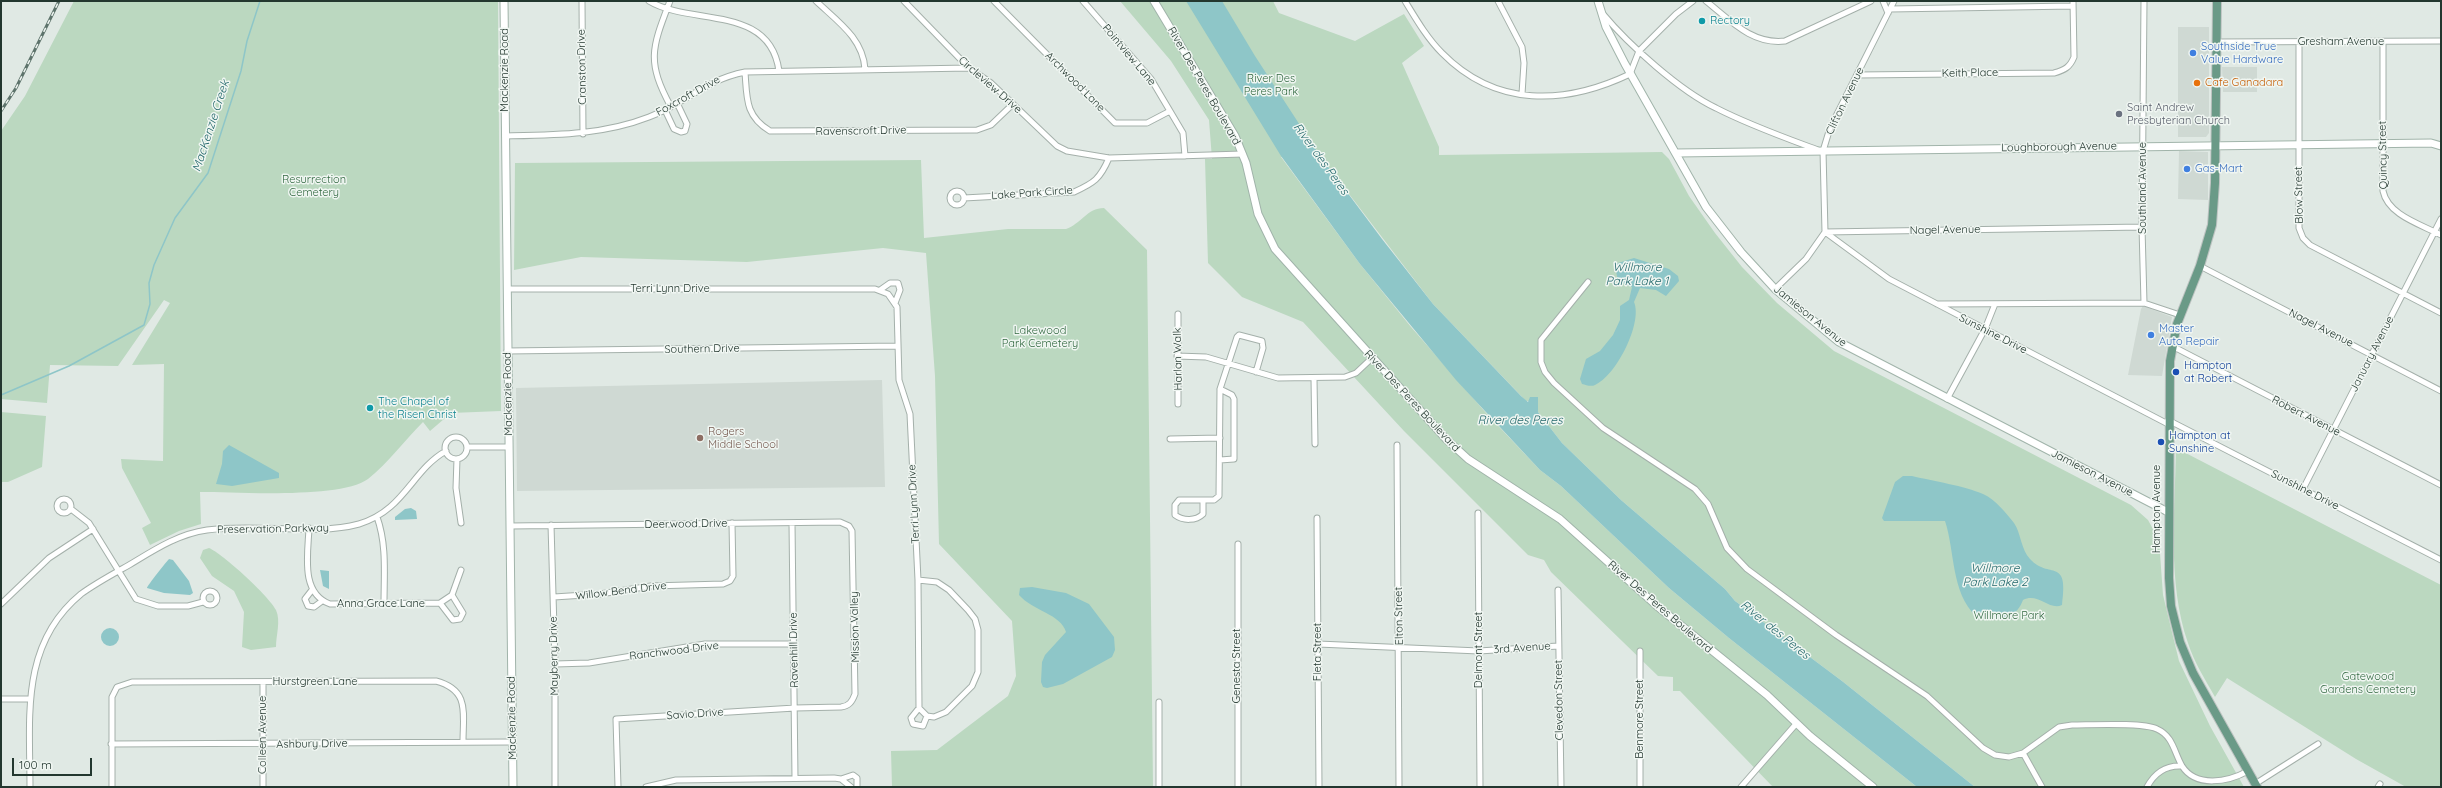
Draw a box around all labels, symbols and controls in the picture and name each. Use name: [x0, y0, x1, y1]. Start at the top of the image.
place label: Rectory: [1710, 14, 1750, 28]
marker: Rectory: [1697, 16, 1707, 26]
street label: Pointview Lane: [1099, 22, 1159, 88]
street label: River Des Peres Boulevard: [1165, 25, 1243, 147]
street label: Mackenzie Road: [498, 28, 512, 112]
street label: Cranston Drive: [575, 29, 589, 105]
street label: Gresham Avenue: [2298, 35, 2384, 49]
place label: Southside True Value Hardware: [2201, 40, 2283, 66]
marker: Southside True Value Hardware: [2188, 48, 2198, 58]
street label: Archwood Lane: [1042, 49, 1108, 115]
street label: Circleview Drive: [956, 54, 1024, 116]
street label: Clifton Avenue: [1823, 65, 1867, 137]
street label: Keith Place: [1942, 66, 1998, 80]
park label: River Des Peres Park: [1244, 72, 1298, 98]
street label: Foxcroft Drive: [654, 73, 722, 119]
place label: Cafe Ganadara: [2205, 76, 2283, 90]
water label: MacKenzie Creek: [189, 78, 233, 174]
marker: Cafe Ganadara: [2192, 78, 2202, 88]
place label: Saint Andrew Presbyterian Church: [2127, 101, 2230, 127]
marker: Saint Andrew Presbyterian Church: [2114, 109, 2124, 119]
water label: River des Peres: [1290, 120, 1352, 198]
street label: Quincy Street: [2376, 121, 2390, 189]
street label: Ravenscroft Drive: [815, 124, 907, 138]
street label: Loughborough Avenue: [2001, 139, 2117, 155]
street label: Southland Avenue: [2136, 142, 2150, 234]
place label: Gas-Mart: [2195, 162, 2243, 176]
marker: Gas-Mart: [2182, 164, 2192, 174]
street label: Blow Street: [2292, 166, 2306, 224]
park label: Resurrection Cemetery: [282, 173, 346, 199]
street label: Lake Park Circle: [991, 184, 1073, 202]
street label: Nagel Avenue: [1910, 223, 1980, 237]
water label: Willmore Park Lake 1: [1606, 260, 1668, 288]
street label: Terri Lynn Drive: [630, 282, 710, 296]
street label: Jamieson Avenue: [1771, 282, 1849, 350]
street label: Nagel Avenue: [2287, 306, 2355, 350]
street label: Sunshine Drive: [1957, 311, 2029, 357]
street label: January Avenue: [2347, 314, 2397, 394]
place label: Master Auto Repair: [2159, 322, 2219, 348]
park label: Lakewood Park Cemetery: [1002, 324, 1078, 350]
street label: Harlan Walk: [1171, 327, 1185, 391]
marker: Master Auto Repair: [2146, 330, 2156, 340]
street label: Southern Drive: [664, 342, 740, 356]
street label: River Des Peres Boulevard: [1361, 347, 1463, 455]
street label: Mackenzie Road: [501, 352, 515, 436]
place label: Hampton at Robert: [2184, 359, 2232, 385]
marker: Hampton at Robert: [2171, 367, 2181, 377]
street label: Robert Avenue: [2269, 393, 2343, 439]
place label: The Chapel of the Risen Christ: [378, 395, 457, 421]
marker: The Chapel of the Risen Christ: [365, 403, 375, 413]
water label: River des Peres: [1477, 413, 1563, 427]
place label: Rogers Middle School: [708, 425, 778, 451]
place label: Hampton at Sunshine: [2169, 429, 2230, 455]
marker: Rogers Middle School: [695, 433, 705, 443]
marker: Hampton at Sunshine: [2156, 437, 2166, 447]
street label: Jamieson Avenue: [2049, 447, 2135, 499]
street label: Terri Lynn Drive: [905, 464, 923, 544]
street label: Hampton Avenue: [2150, 465, 2164, 553]
street label: Sunshine Drive: [2269, 467, 2341, 513]
street label: Deerwood Drive: [644, 517, 728, 531]
street label: Preservation Parkway: [217, 521, 329, 537]
street label: River Des Peres Boulevard: [1605, 558, 1715, 656]
water label: Willmore Park Lake 2: [1962, 561, 2028, 589]
street label: Willow Bend Drive: [575, 579, 667, 603]
street label: Elton Street: [1392, 587, 1406, 645]
street label: Mission Valley: [848, 591, 862, 663]
street label: Anna Grace Lane: [337, 597, 425, 611]
water label: River des Peres: [1737, 598, 1813, 662]
park label: Willmore Park: [1973, 609, 2045, 623]
street label: Ravenhill Drive: [787, 612, 801, 688]
street label: Delmont Street: [1472, 612, 1486, 688]
street label: Mayberry Drive: [547, 616, 561, 696]
street label: Fleta Street: [1311, 623, 1325, 681]
street label: Genesta Street: [1230, 628, 1244, 704]
street label: Ranchwood Drive: [628, 639, 720, 663]
street label: 3rd Avenue: [1493, 639, 1551, 657]
street label: Clevedon Street: [1552, 660, 1566, 740]
park label: Gatewood Gardens Cemetery: [2320, 670, 2416, 696]
street label: Hurstgreen Lane: [273, 675, 357, 689]
street label: Mackenzie Road: [505, 676, 519, 760]
street label: Benmore Street: [1633, 679, 1647, 759]
street label: Colleen Avenue: [256, 696, 270, 774]
street label: Savio Drive: [666, 705, 724, 723]
street label: Ashbury Drive: [276, 737, 348, 751]
scale bar: [14, 750, 94, 776]
text: 100 m: [19, 757, 52, 772]

